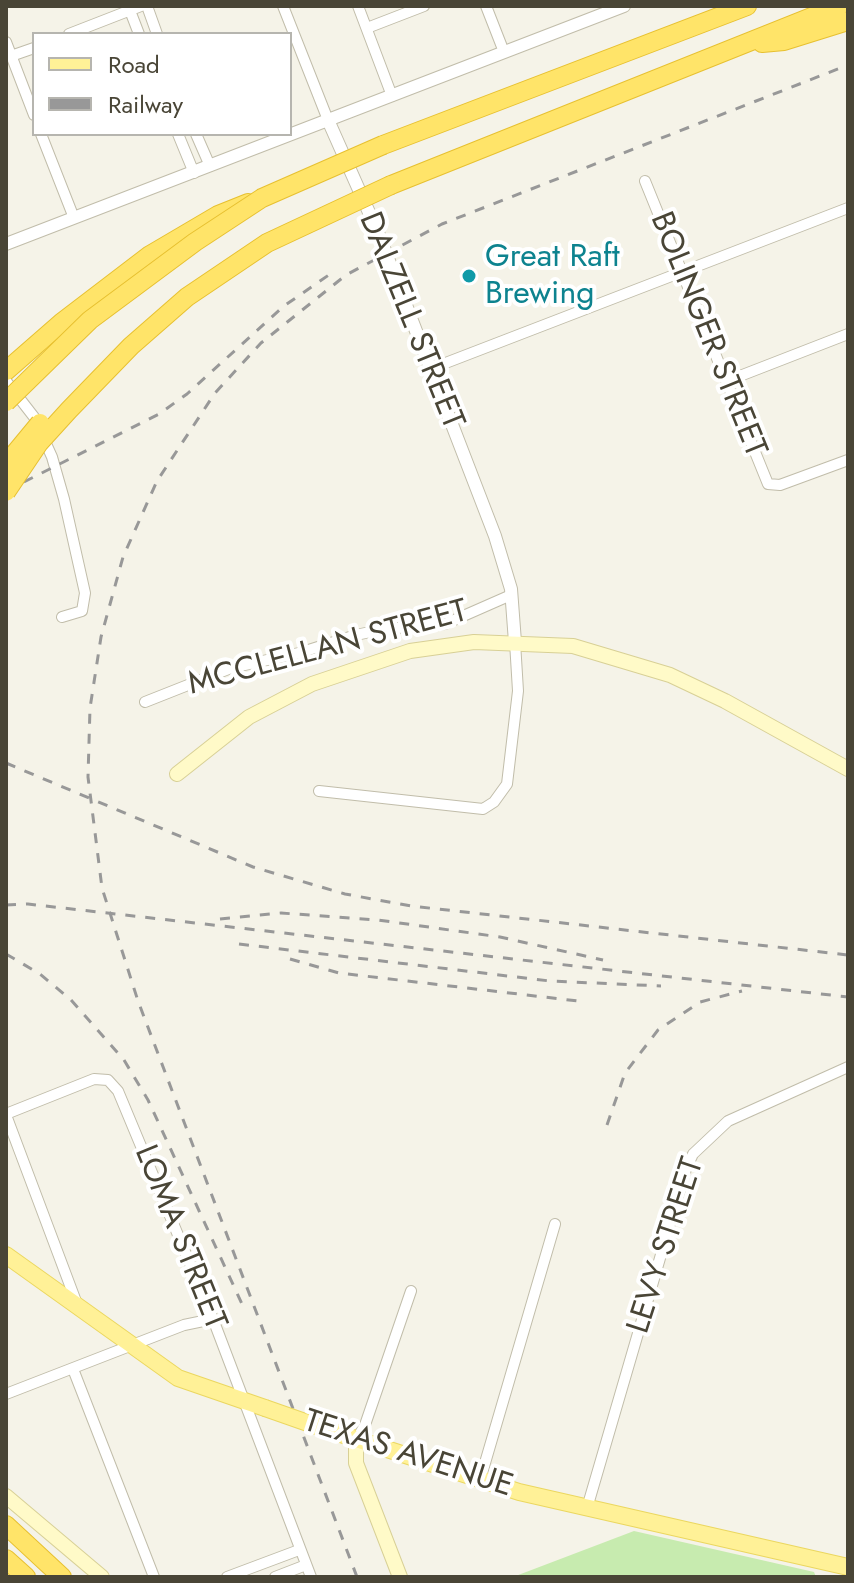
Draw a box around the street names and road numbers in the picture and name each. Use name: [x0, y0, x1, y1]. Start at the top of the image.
street label: DALZELL STREET: [349, 207, 471, 435]
street label: BOLINGER STREET: [640, 207, 774, 463]
street label: MCCLELLAN STREET: [184, 593, 472, 705]
street label: LOMA STREET: [125, 1140, 233, 1336]
street label: LEVY STREET: [621, 1153, 713, 1339]
street label: TEXAS AVENUE: [299, 1403, 517, 1507]

